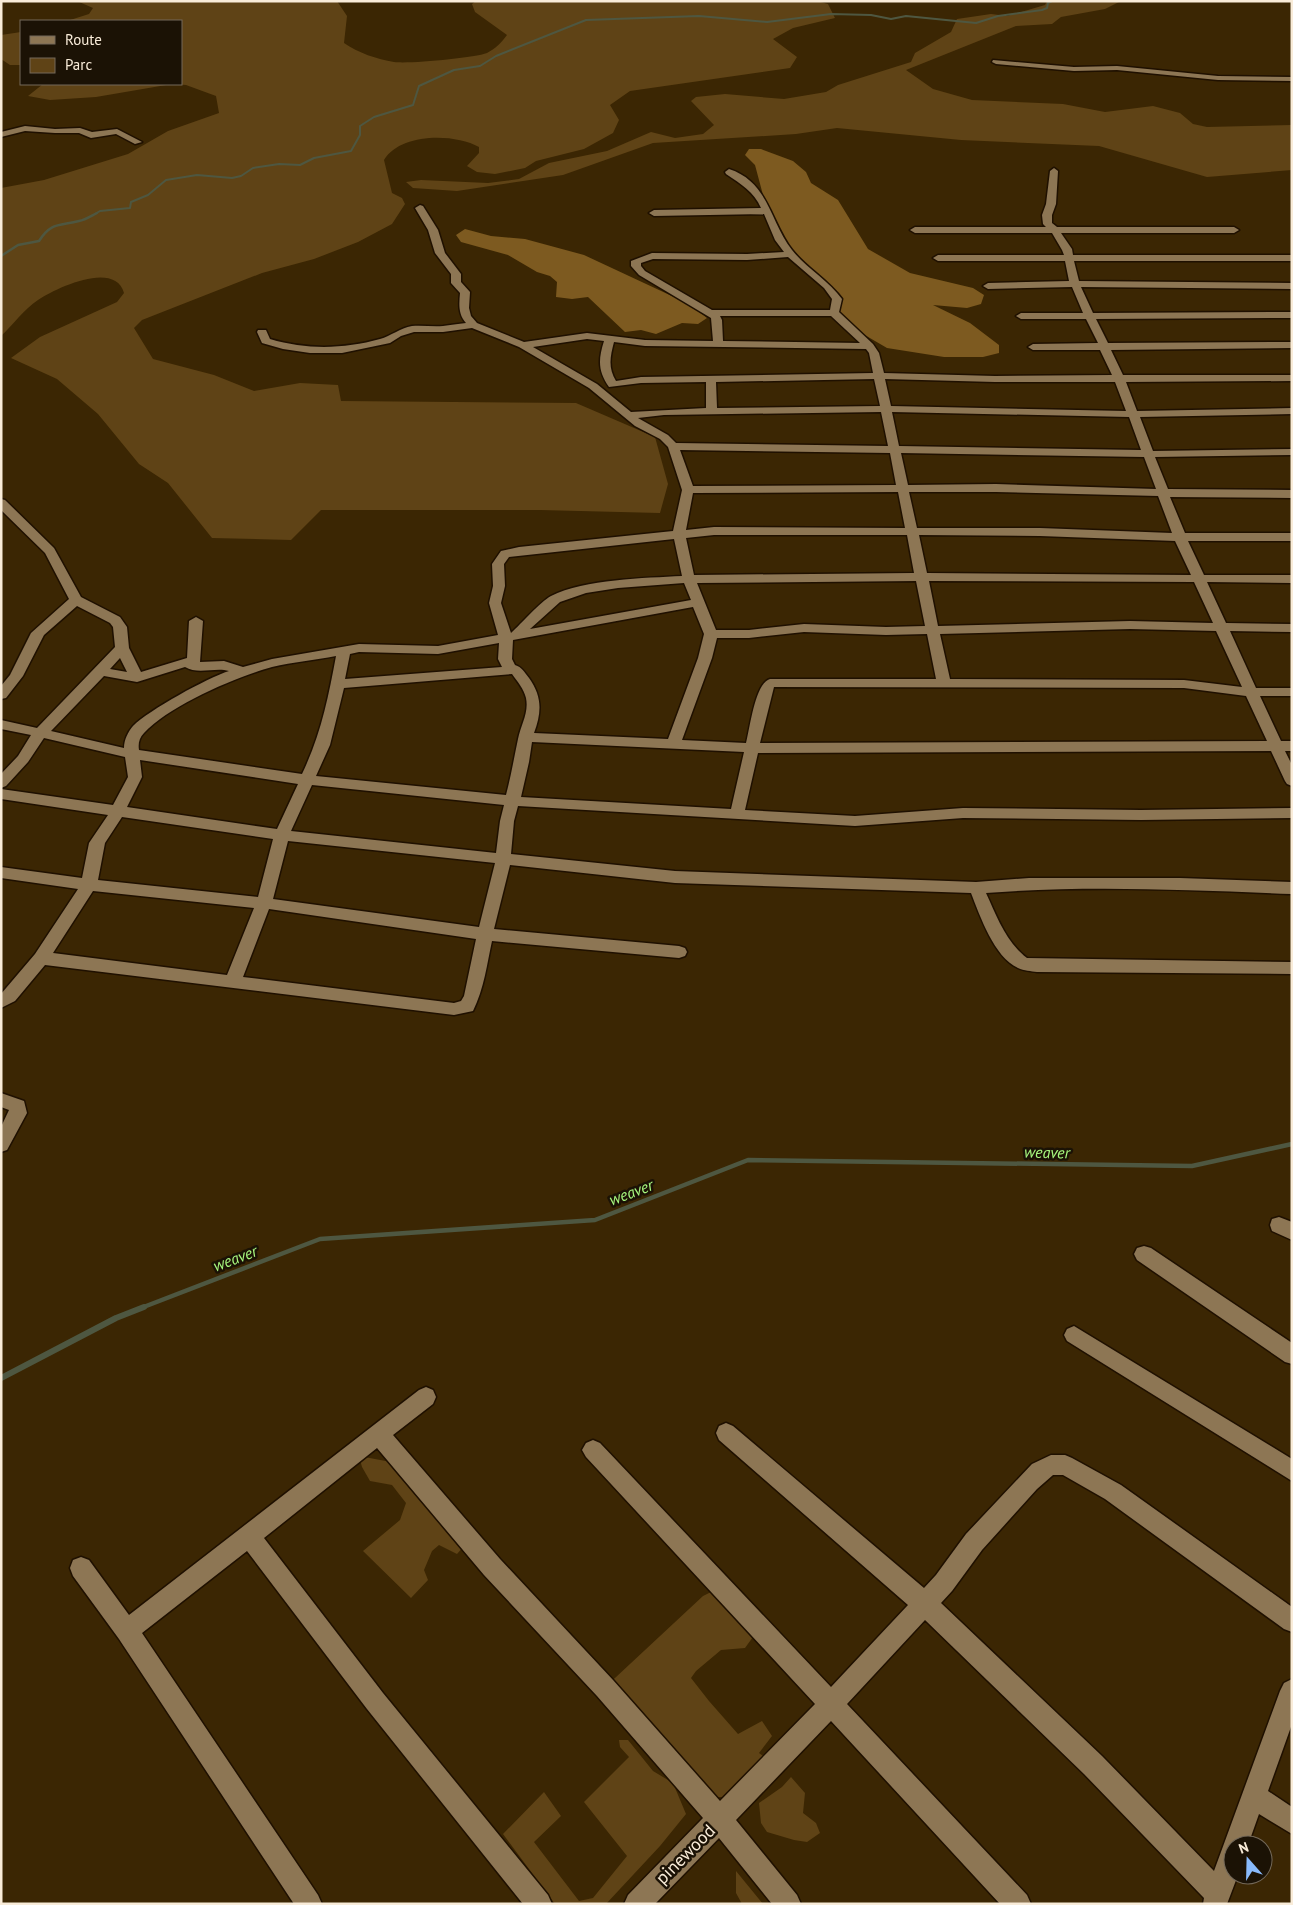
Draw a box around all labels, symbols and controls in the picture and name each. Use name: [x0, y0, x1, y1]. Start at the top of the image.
legend: [20, 20, 182, 85]
text: Route: [65, 30, 102, 49]
text: Parc: [65, 55, 92, 74]
water label: weaver: [1024, 1142, 1072, 1162]
water label: weaver: [606, 1174, 658, 1210]
water label: weaver: [210, 1240, 262, 1276]
street label: pinewood: [650, 1819, 720, 1889]
north arrow: [1223, 1835, 1273, 1885]
text: N: [1236, 1838, 1251, 1858]

